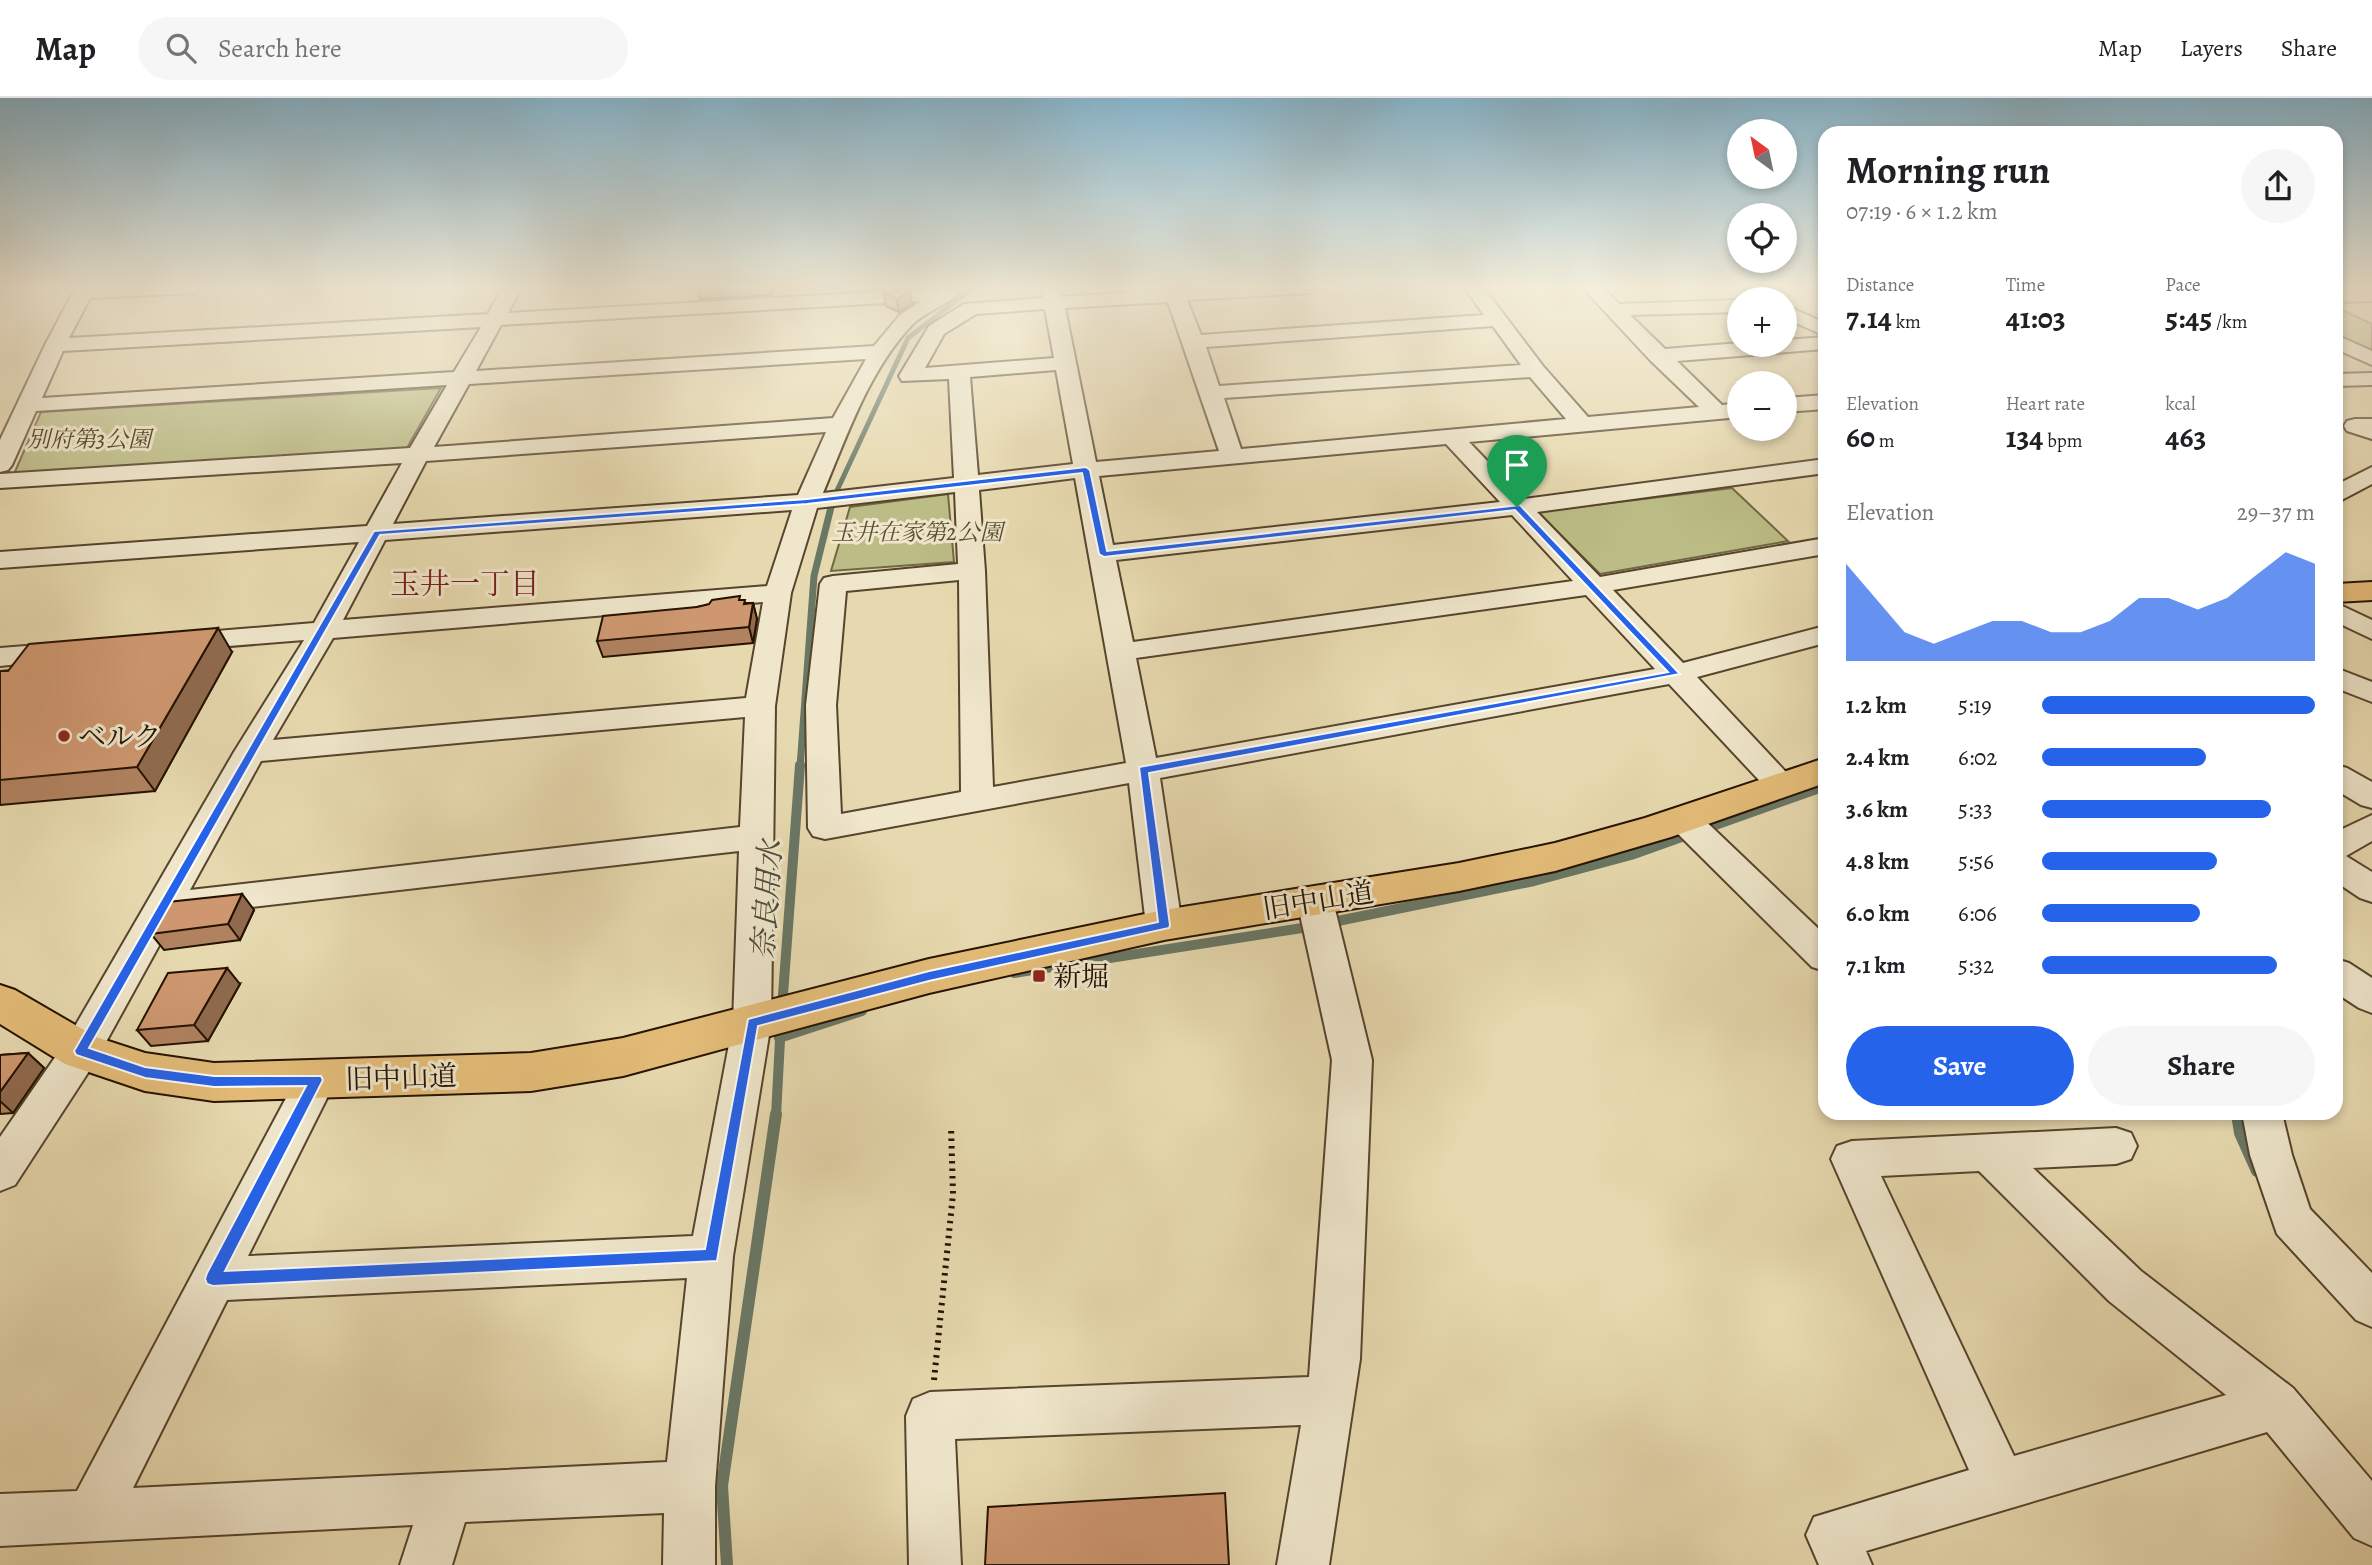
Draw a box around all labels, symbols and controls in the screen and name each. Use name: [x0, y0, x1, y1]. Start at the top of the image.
search box: [138, 17, 628, 80]
text: Map: [35, 26, 96, 71]
icon: search: [162, 29, 200, 67]
text: Search here: [218, 31, 342, 66]
text: Map: [2098, 32, 2142, 64]
text: Layers: [2180, 32, 2243, 64]
text: Share: [2281, 32, 2337, 64]
north arrow: [1727, 119, 1797, 189]
map controls: [1727, 119, 1797, 441]
text: Morning run: [1846, 144, 2050, 196]
button: share: [2241, 149, 2315, 223]
text: 07:19 · 6 × 1.2 km: [1846, 196, 1998, 227]
button: locate: [1727, 203, 1797, 273]
text: Distance: [1846, 272, 1914, 298]
text: Time: [2006, 272, 2045, 298]
text: Pace: [2165, 272, 2201, 298]
button: +: [1727, 287, 1797, 357]
text: 7.14: [1846, 298, 1892, 338]
text: 41:03: [2006, 298, 2066, 338]
text: 5:45: [2165, 298, 2212, 338]
text: km: [1892, 309, 1921, 335]
text: /km: [2212, 309, 2247, 335]
button: −: [1727, 371, 1797, 441]
text: Elevation: [1846, 391, 1919, 417]
text: Heart rate: [2006, 391, 2085, 417]
text: kcal: [2165, 391, 2196, 417]
text: 60: [1846, 417, 1875, 457]
text: 134: [2006, 417, 2043, 457]
text: 463: [2165, 417, 2206, 457]
park label: 別府第3公園: [27, 424, 155, 455]
text: m: [1875, 428, 1895, 454]
text: bpm: [2043, 428, 2083, 454]
pin: [1487, 435, 1547, 507]
icon: arrive: [1498, 446, 1536, 484]
text: Elevation: [1846, 497, 1934, 528]
text: 29–37 m: [2237, 497, 2315, 528]
park label: 玉井在家第2公園: [831, 517, 1007, 548]
district label: 玉井一丁目: [390, 564, 540, 604]
text: 1.2 km: [1846, 690, 1907, 721]
text: 5:19: [1958, 690, 1992, 721]
place label: ベルク: [78, 718, 161, 756]
marker: ベルク: [56, 728, 72, 744]
text: 2.4 km: [1846, 742, 1909, 773]
text: 6:02: [1958, 742, 1997, 773]
text: 3.6 km: [1846, 794, 1908, 825]
text: 5:33: [1958, 794, 1993, 825]
water label: 奈良用水: [743, 836, 791, 961]
text: 4.8 km: [1846, 846, 1909, 877]
text: 5:56: [1958, 846, 1994, 877]
street label: 旧中山道: [1260, 873, 1376, 929]
text: 6.0 km: [1846, 898, 1910, 929]
text: 6:06: [1958, 898, 1997, 929]
text: 7.1 km: [1846, 950, 1906, 981]
text: 5:32: [1958, 950, 1994, 981]
place label: 新堀: [1053, 958, 1109, 996]
marker: 新堀: [1031, 968, 1047, 984]
button: Save: [1846, 1026, 2074, 1106]
button: Share: [2088, 1026, 2315, 1106]
street label: 旧中山道: [344, 1057, 458, 1099]

